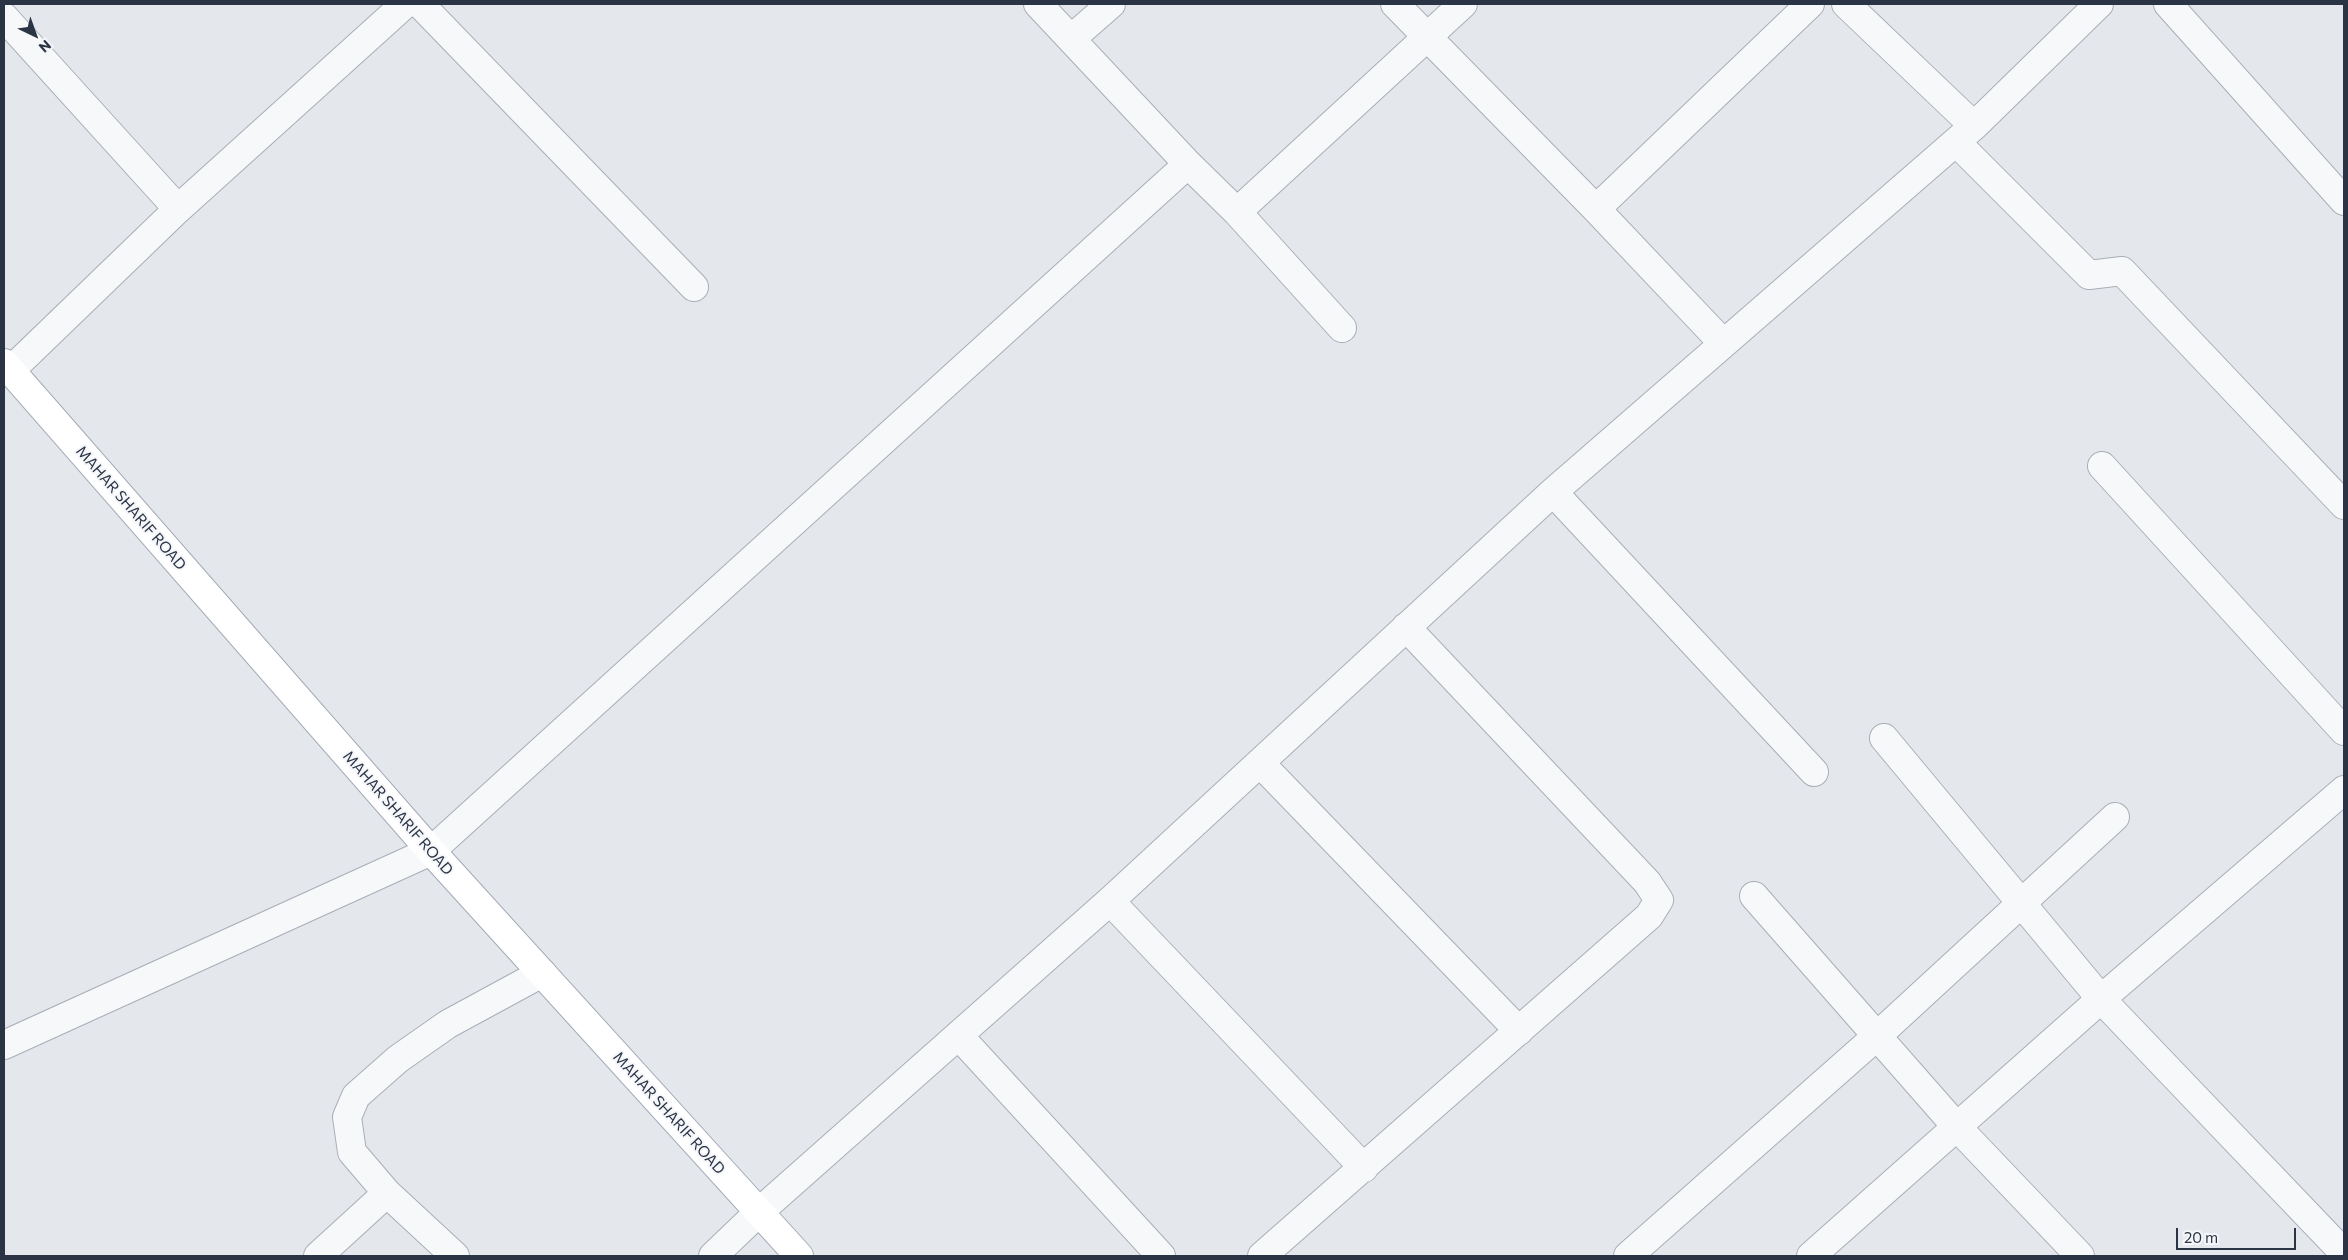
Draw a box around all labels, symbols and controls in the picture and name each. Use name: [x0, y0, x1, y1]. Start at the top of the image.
north arrow: [10, 10, 60, 60]
text: N: [36, 37, 55, 56]
street label: MAHAR SHARIF ROAD: [72, 442, 190, 574]
street label: MAHAR SHARIF ROAD: [339, 747, 457, 879]
street label: MAHAR SHARIF ROAD: [609, 1048, 729, 1178]
scale bar: [2178, 1218, 2298, 1250]
text: 20 m: [2184, 1228, 2218, 1246]

